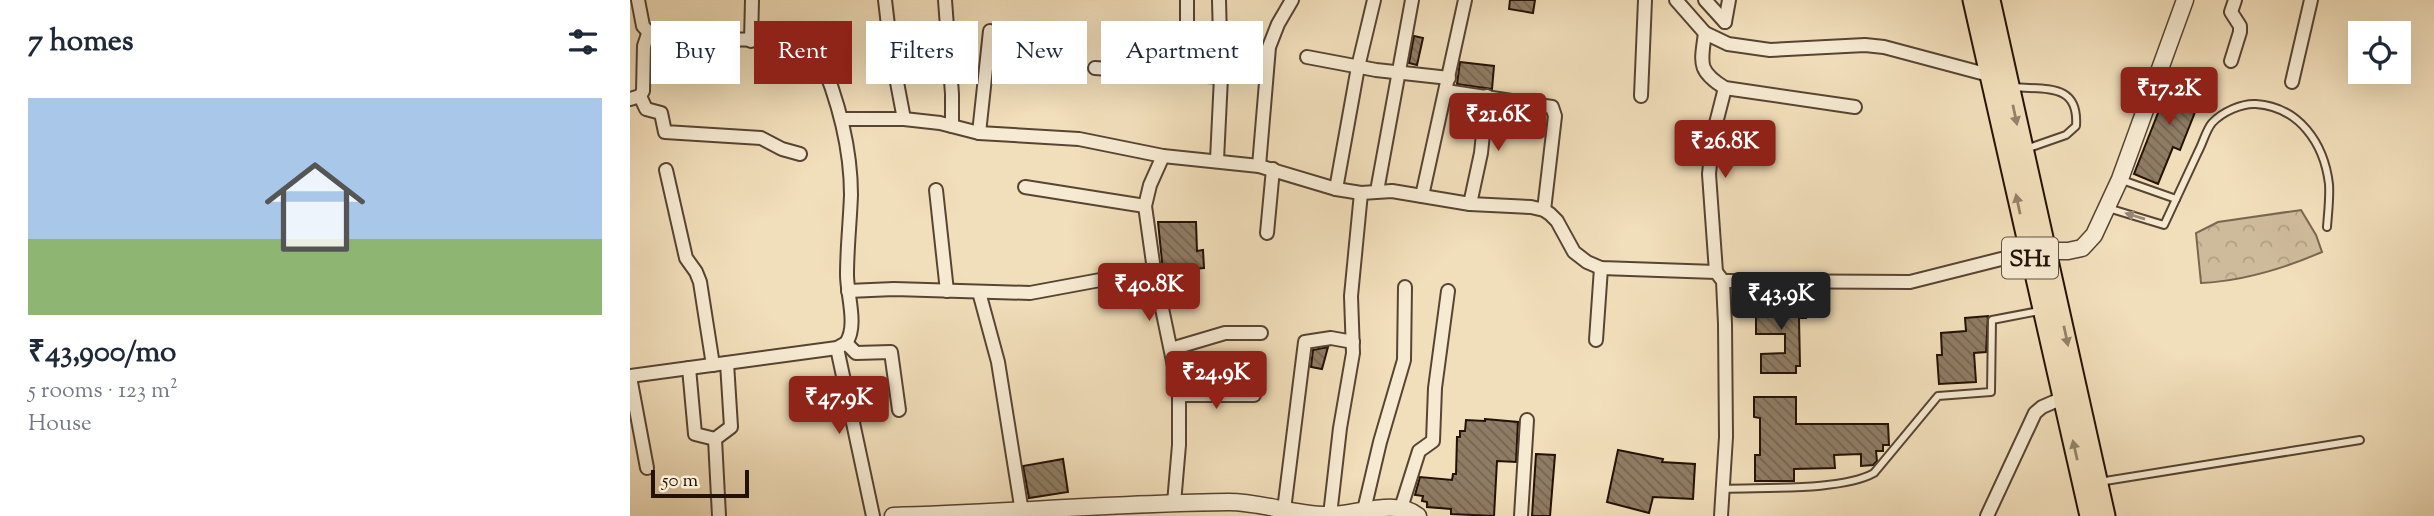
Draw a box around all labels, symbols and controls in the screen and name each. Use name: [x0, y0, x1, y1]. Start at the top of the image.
text: 7 homes: [28, 21, 133, 64]
chip: Buy: [651, 21, 740, 84]
chip: Rent: [754, 21, 852, 84]
chip: Filters: [866, 21, 978, 84]
chip: New: [992, 21, 1087, 84]
chip: Apartment: [1101, 21, 1263, 84]
map controls: [2348, 21, 2411, 84]
button: locate: [2348, 21, 2411, 84]
icon: filters: [564, 23, 602, 61]
pin: ₹17.2K: [2112, 68, 2226, 127]
text: ₹17.2K: [2137, 73, 2201, 106]
pin: ₹21.6K: [1441, 94, 1555, 153]
text: ₹21.6K: [1465, 99, 1531, 132]
one-way arrow: [2009, 104, 2020, 126]
pin: ₹26.8K: [1668, 120, 1782, 180]
text: ₹26.8K: [1691, 126, 1759, 159]
icon: home: [252, 144, 378, 270]
one-way arrow: [2012, 193, 2023, 215]
one-way arrow: [2125, 211, 2146, 221]
road number: SH1: [2002, 237, 2058, 278]
pin: ₹40.8K: [1092, 264, 1206, 323]
text: ₹40.8K: [1114, 269, 1184, 302]
pin: ₹43.9K: [1724, 272, 1838, 332]
text: ₹43.9K: [1747, 278, 1815, 311]
one-way arrow: [2060, 325, 2071, 347]
text: ₹43,900/mo: [28, 332, 176, 375]
pin: ₹24.9K: [1159, 352, 1273, 411]
text: ₹24.9K: [1182, 357, 1250, 390]
text: 5 rooms · 123 m²: [28, 375, 178, 408]
pin: ₹47.9K: [782, 376, 896, 436]
text: ₹47.9K: [805, 382, 873, 415]
text: House: [28, 408, 92, 441]
one-way arrow: [2069, 438, 2080, 460]
scale bar: [651, 467, 749, 499]
text: 50 m: [662, 468, 698, 495]

